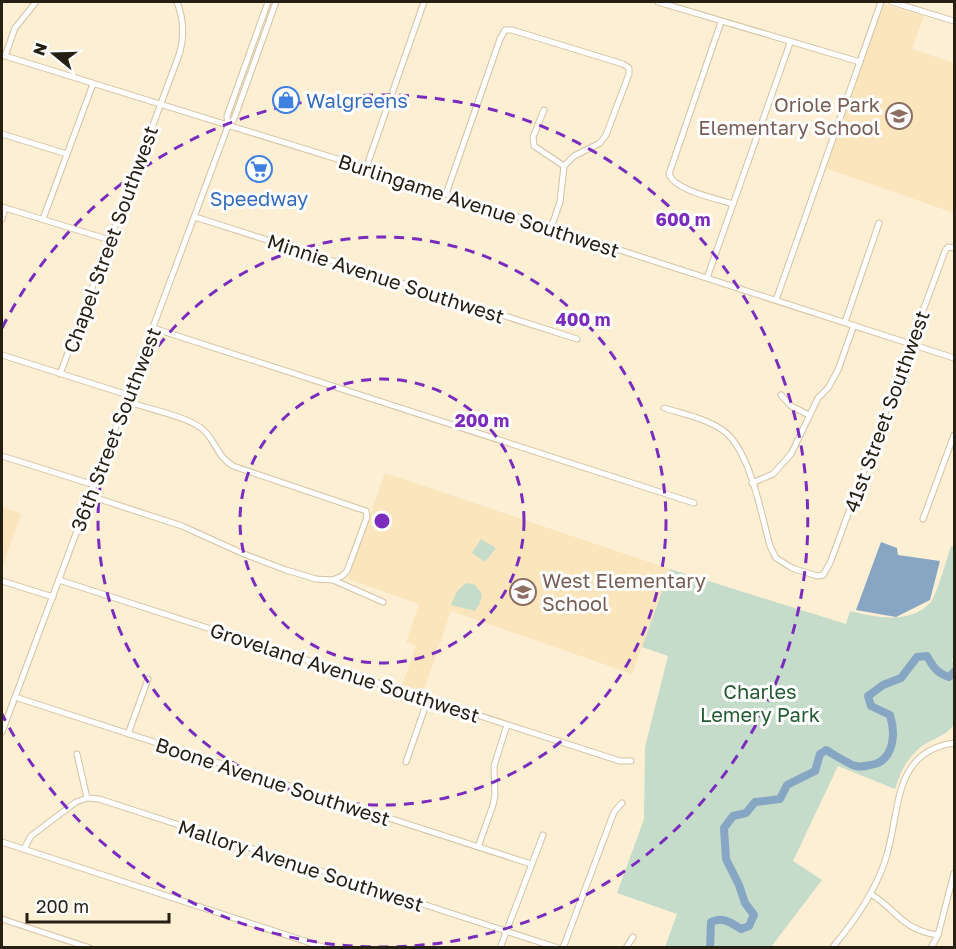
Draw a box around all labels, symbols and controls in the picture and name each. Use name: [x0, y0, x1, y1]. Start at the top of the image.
north arrow: [24, 24, 84, 84]
text: N: [28, 40, 51, 58]
shop icon: Walgreens: [271, 85, 301, 115]
place label: Walgreens: [306, 88, 408, 112]
place label: Oriole Park Elementary School: [698, 92, 880, 139]
school or university icon: Oriole Park Elementary School: [884, 101, 914, 131]
street label: Chapel Street Southwest: [58, 122, 162, 356]
street label: Burlingame Avenue Southwest: [335, 148, 623, 262]
supermarket icon: Speedway: [244, 154, 274, 184]
place label: Speedway: [210, 186, 308, 210]
text: 600 m: [655, 208, 711, 230]
street label: Minnie Avenue Southwest: [264, 228, 508, 328]
street label: 41st Street Southwest: [838, 307, 934, 515]
text: 400 m: [556, 308, 610, 330]
street label: 36th Street Southwest: [65, 324, 165, 534]
text: 200 m: [455, 409, 509, 431]
centre of rings: [372, 511, 392, 531]
place label: West Elementary School: [542, 568, 706, 615]
school or university icon: West Elementary School: [508, 577, 538, 607]
street label: Groveland Avenue Southwest: [207, 617, 483, 727]
park label: Charles Lemery Park: [700, 679, 820, 726]
street label: Boone Avenue Southwest: [153, 732, 393, 830]
street label: Mallory Avenue Southwest: [175, 814, 427, 916]
scale bar: [27, 886, 170, 924]
text: 200 m: [36, 895, 89, 917]

